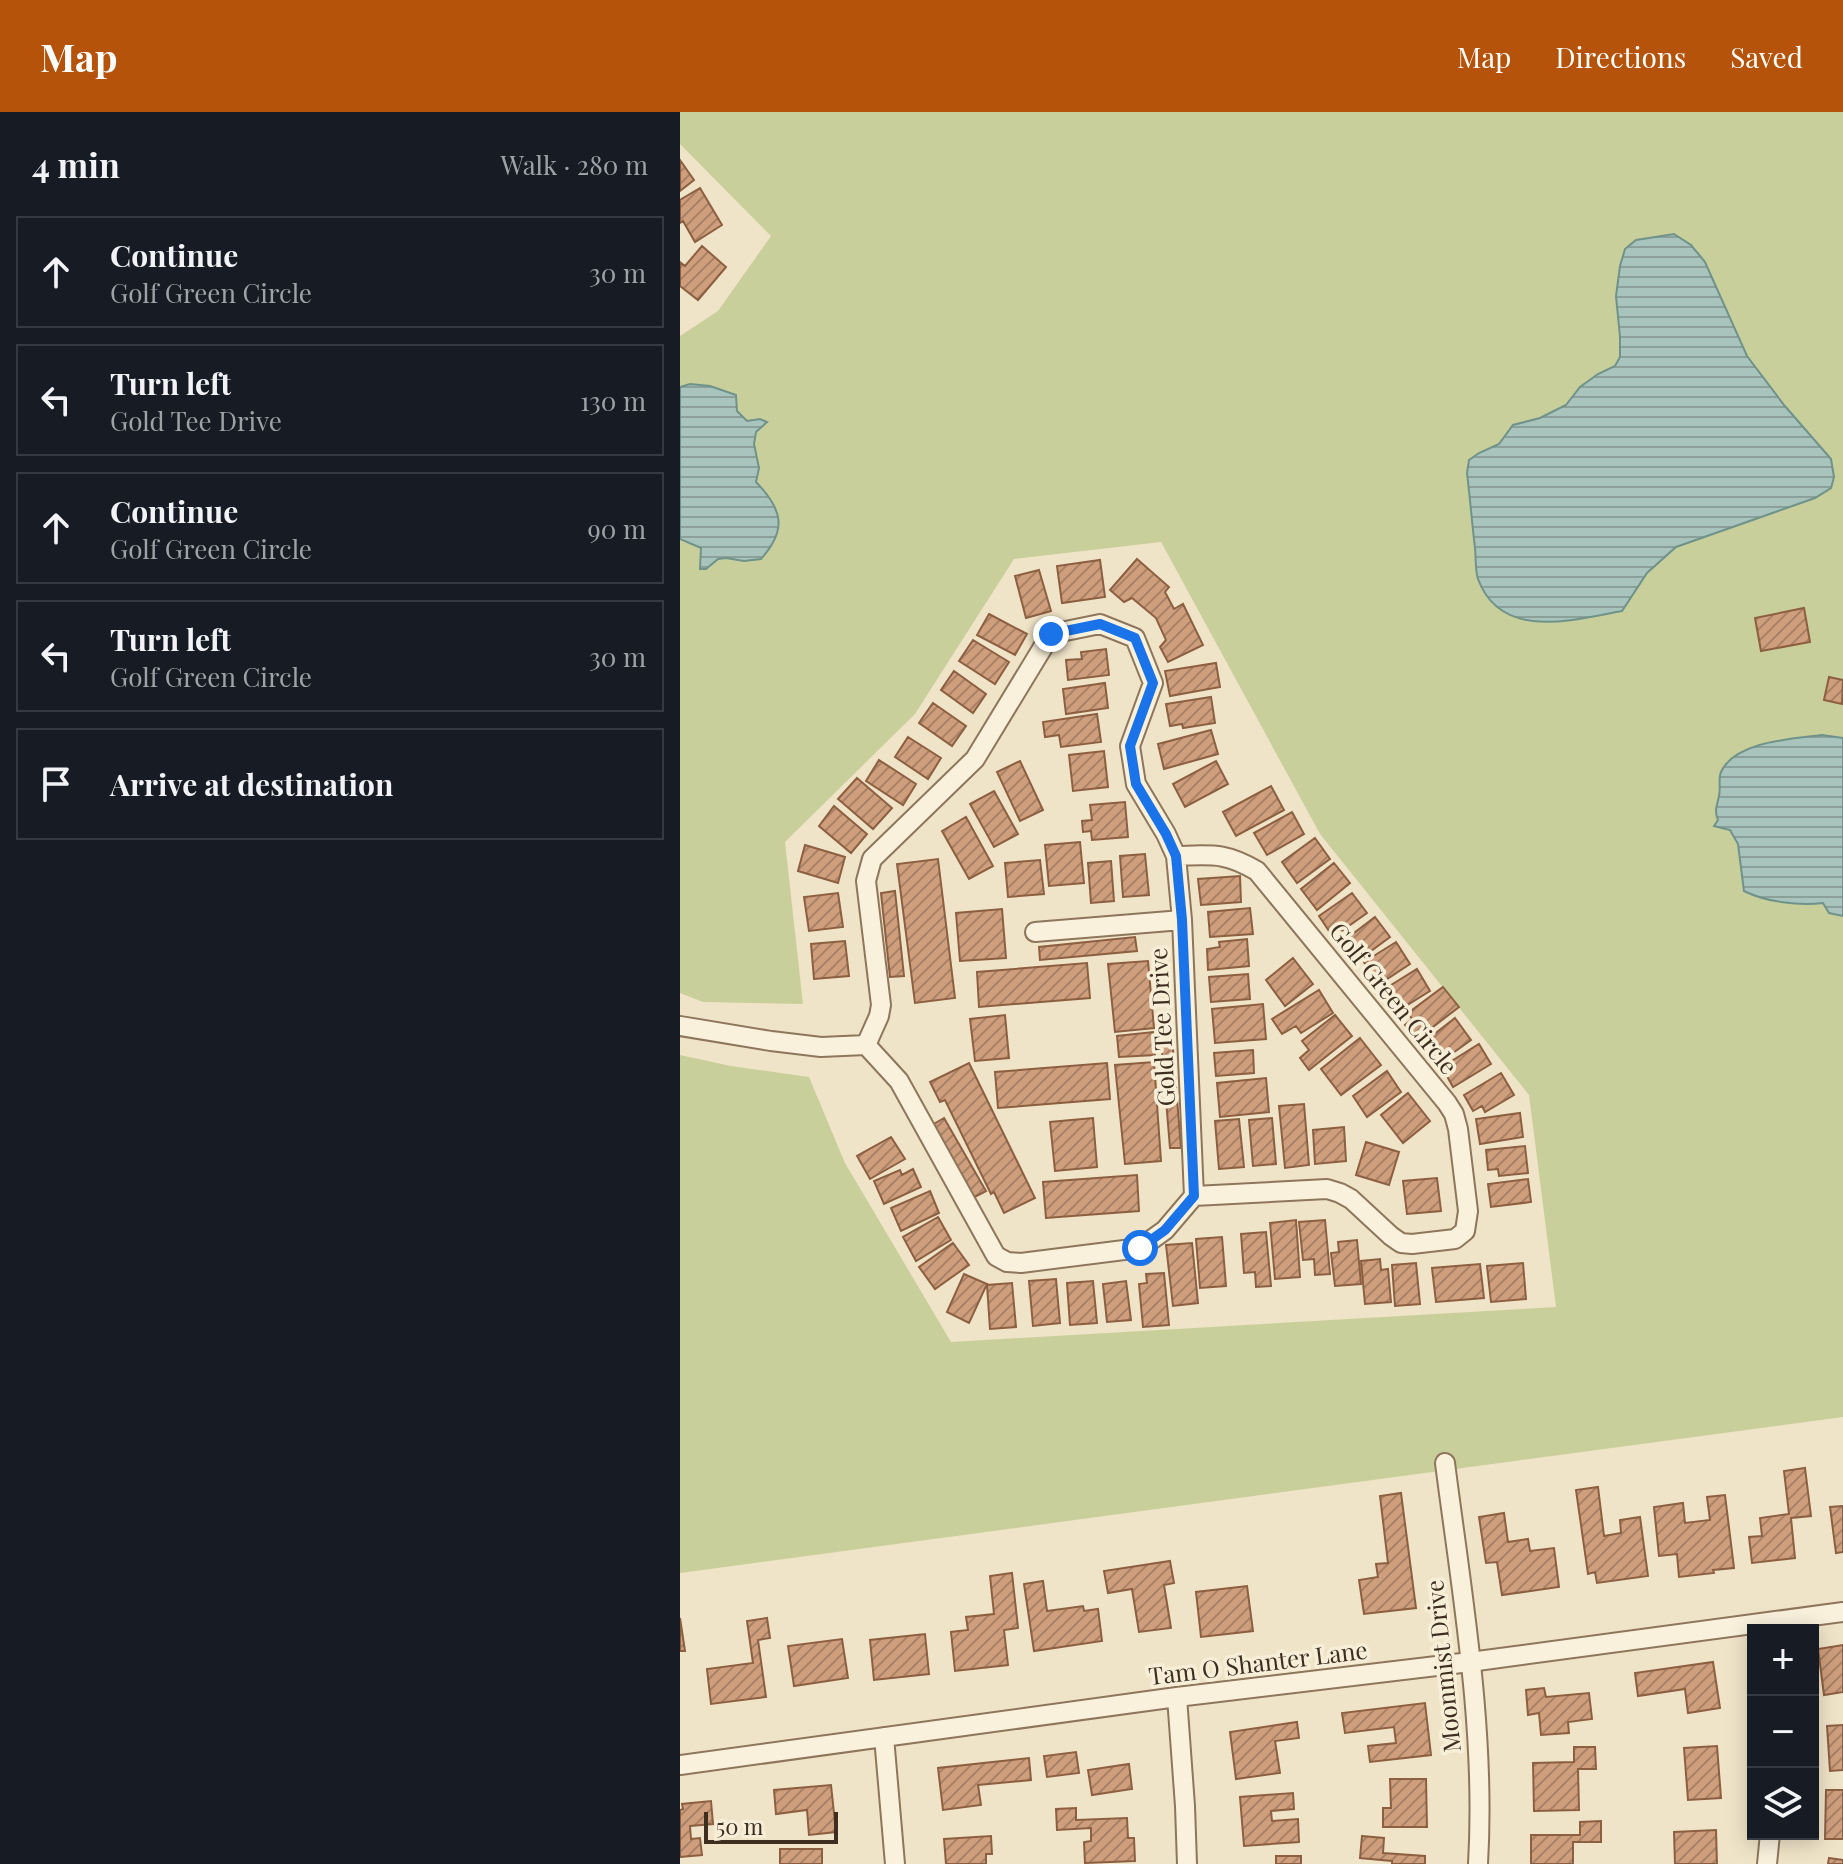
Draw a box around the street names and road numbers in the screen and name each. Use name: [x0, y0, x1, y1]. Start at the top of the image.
street label: Golf Green Circle: [1323, 915, 1466, 1080]
street label: Gold Tee Drive: [1141, 947, 1181, 1107]
street label: Moonmist Drive: [1417, 1579, 1467, 1754]
street label: Tam O Shanter Lane: [1147, 1633, 1369, 1691]

